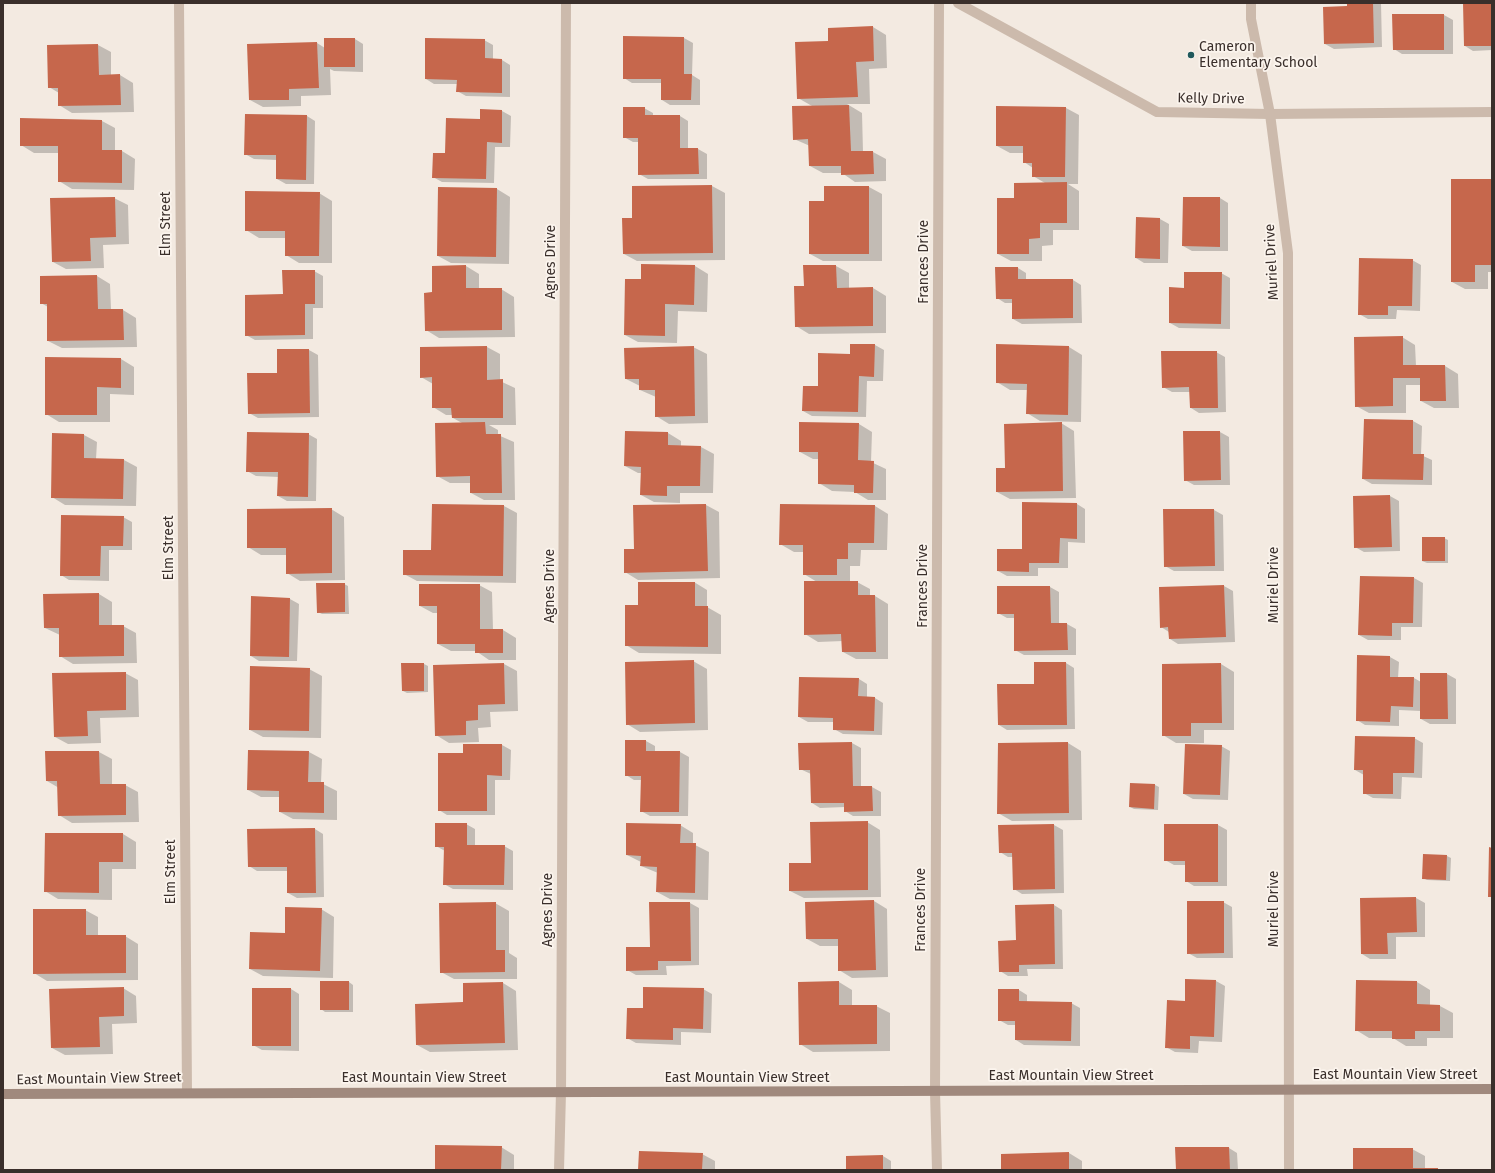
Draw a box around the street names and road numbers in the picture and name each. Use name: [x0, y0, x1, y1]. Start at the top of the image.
street label: Kelly Drive: [1177, 90, 1245, 108]
street label: Elm Street: [158, 191, 174, 257]
street label: Frances Drive: [916, 220, 932, 304]
street label: Muriel Drive: [1262, 223, 1282, 301]
street label: Agnes Drive: [543, 225, 559, 299]
street label: Elm Street: [161, 515, 177, 581]
street label: Frances Drive: [915, 544, 931, 628]
street label: Muriel Drive: [1266, 547, 1282, 623]
street label: Agnes Drive: [542, 549, 558, 623]
street label: Elm Street: [163, 839, 179, 905]
street label: Frances Drive: [913, 868, 929, 952]
street label: Muriel Drive: [1266, 871, 1282, 947]
street label: Agnes Drive: [540, 873, 556, 947]
street label: East Mountain View Street: [1312, 1067, 1478, 1083]
street label: East Mountain View Street: [988, 1068, 1154, 1084]
street label: East Mountain View Street: [16, 1069, 182, 1089]
street label: East Mountain View Street: [341, 1070, 507, 1086]
street label: East Mountain View Street: [664, 1070, 830, 1086]

